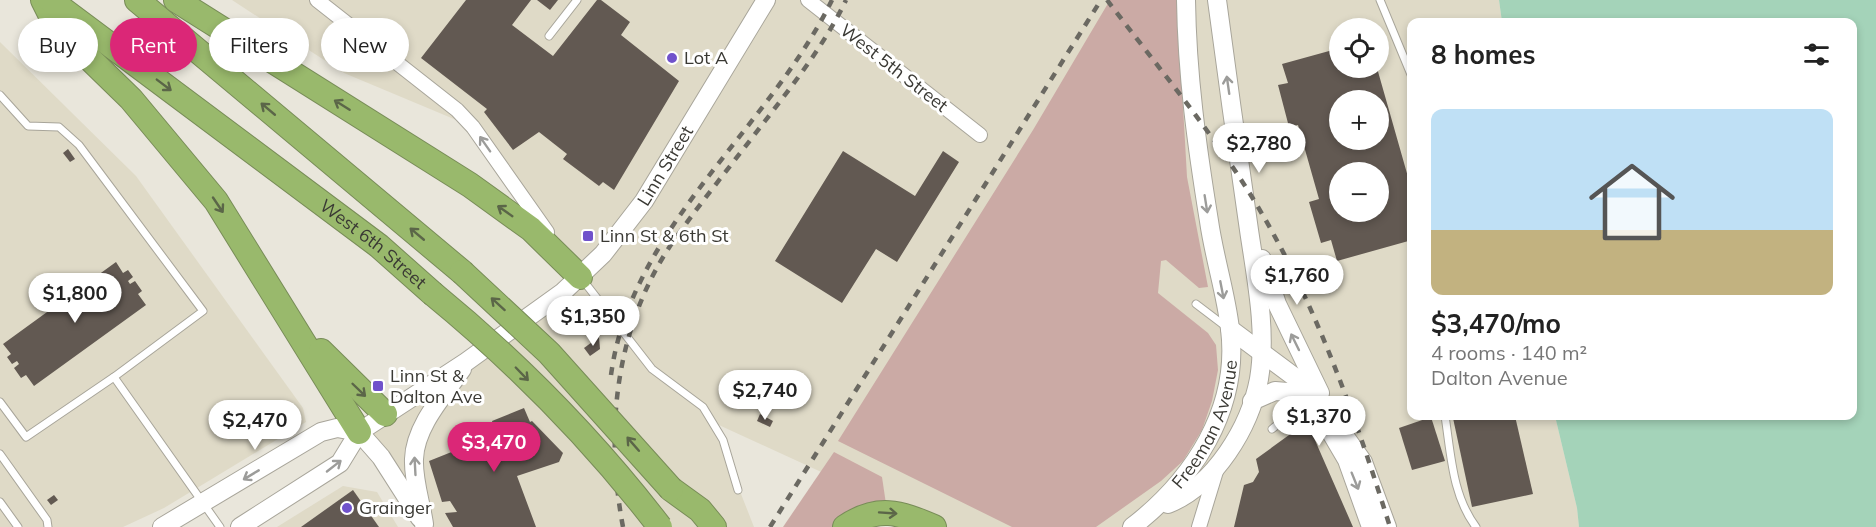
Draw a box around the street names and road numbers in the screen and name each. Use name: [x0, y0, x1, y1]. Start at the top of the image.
street label: West 5th Street: [836, 18, 953, 117]
street label: Linn Street: [632, 121, 698, 210]
street label: West 6th Street: [315, 194, 432, 294]
street label: Freeman Avenue: [1166, 359, 1242, 493]

